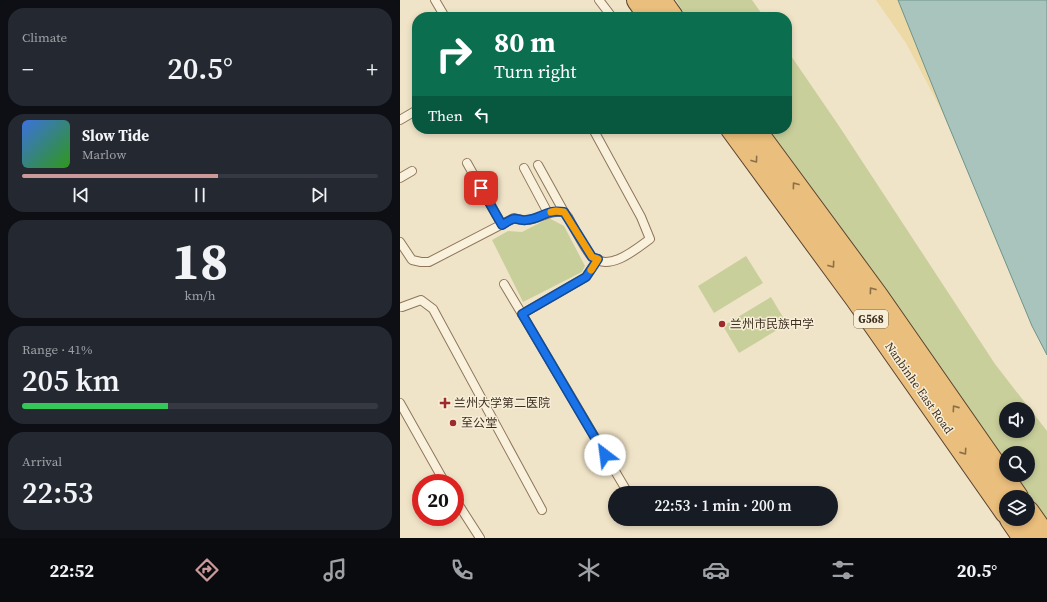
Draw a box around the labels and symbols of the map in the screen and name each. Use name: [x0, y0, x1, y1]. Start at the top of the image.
one-way arrow: [750, 156, 757, 163]
pin: [464, 171, 498, 205]
one-way arrow: [792, 182, 800, 189]
one-way arrow: [827, 261, 834, 268]
one-way arrow: [870, 287, 877, 294]
road number: G568: [854, 310, 888, 328]
place label: 兰州市民族中学: [730, 316, 814, 332]
marker: 兰州市民族中学: [717, 319, 727, 329]
street label: Nanbinhe East Road: [881, 339, 957, 437]
place label: 兰州大学第二医院: [454, 395, 550, 411]
marker: 兰州大学第二医院: [439, 397, 451, 409]
one-way arrow: [953, 405, 960, 412]
place label: 至公堂: [461, 415, 497, 431]
marker: 至公堂: [448, 418, 458, 428]
position arrow: [584, 434, 626, 476]
one-way arrow: [959, 447, 966, 454]
speed limit sign: 20: [412, 474, 464, 526]

